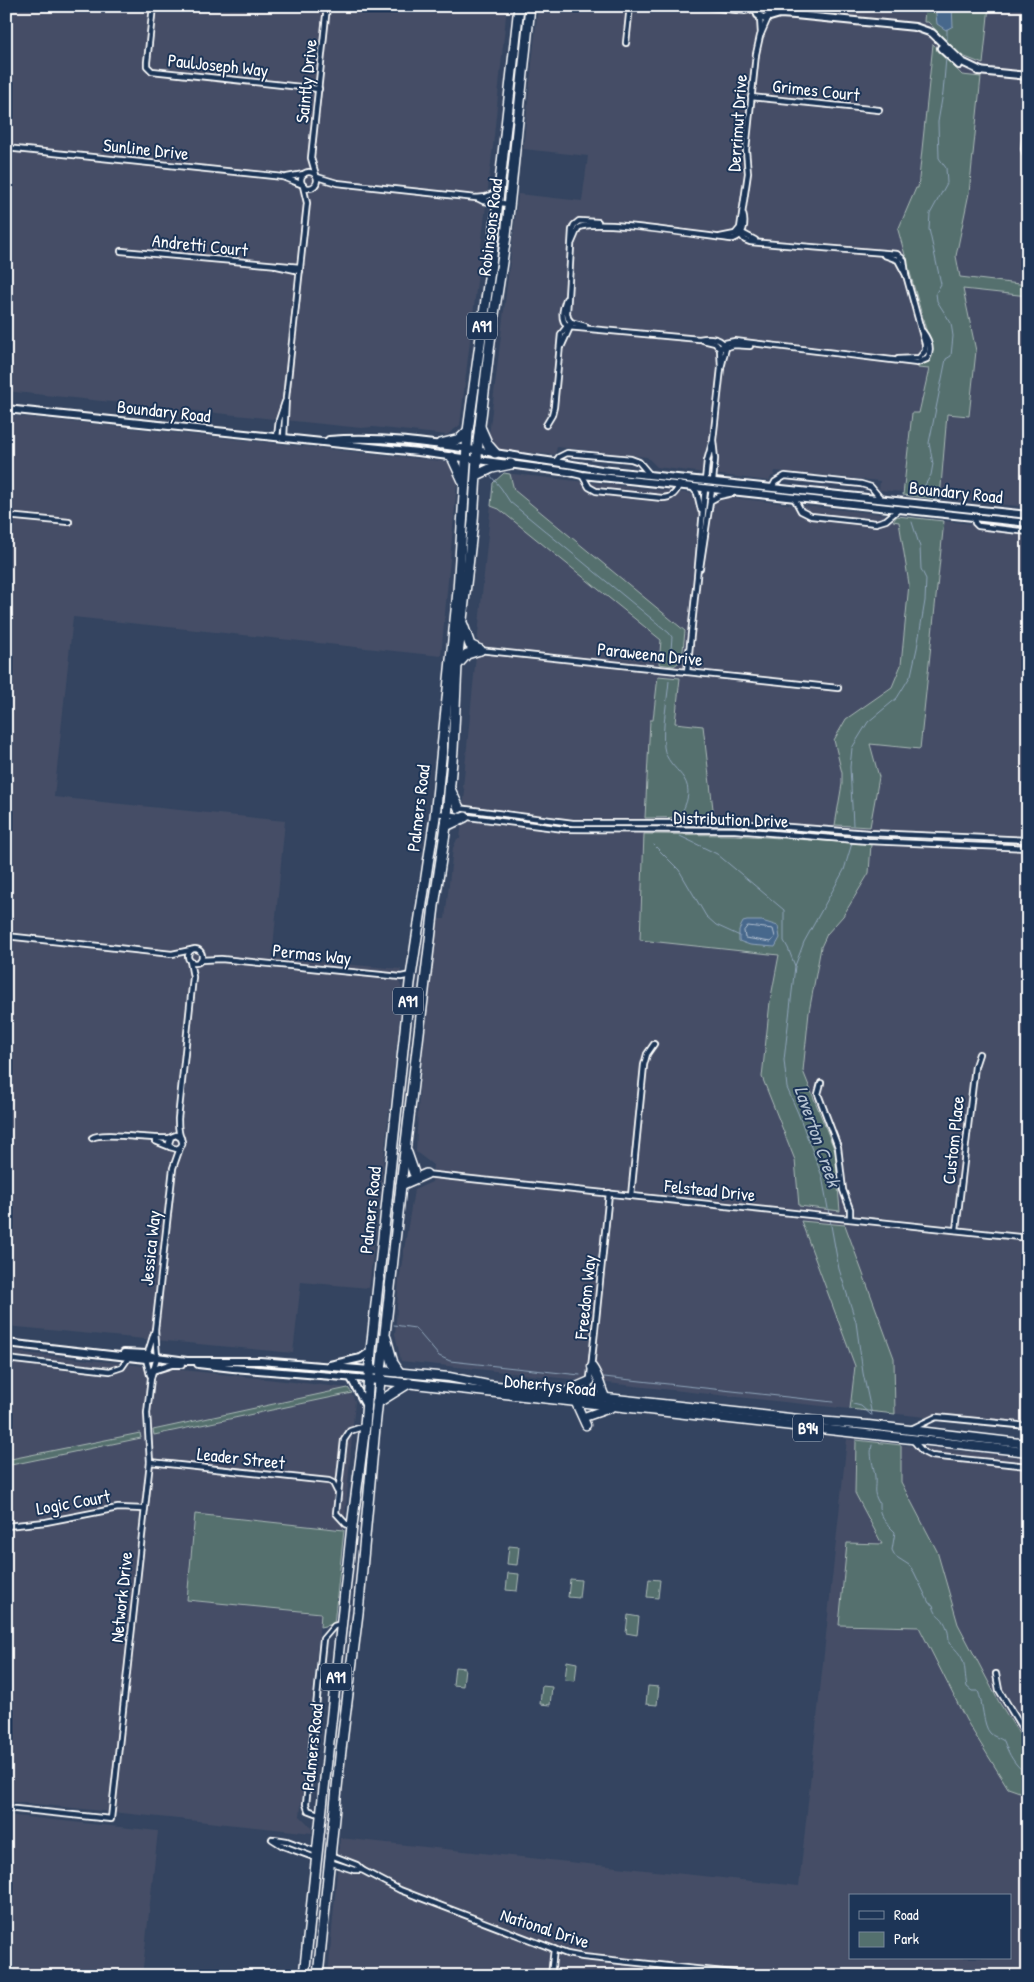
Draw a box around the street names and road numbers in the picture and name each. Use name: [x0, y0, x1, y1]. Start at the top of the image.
street label: Saintly Drive: [289, 38, 323, 124]
street label: PaulJoseph Way: [167, 47, 270, 83]
street label: Grimes Court: [771, 73, 862, 107]
street label: Derrimut Drive: [721, 74, 753, 172]
street label: Sunline Drive: [102, 132, 190, 166]
street label: Robinsons Road: [472, 177, 508, 277]
street label: Andretti Court: [151, 228, 250, 263]
road number: A91: [467, 312, 497, 340]
street label: Boundary Road: [116, 394, 212, 428]
street label: Boundary Road: [908, 475, 1004, 509]
street label: Paraweena Drive: [596, 636, 704, 672]
street label: Palmers Road: [400, 763, 436, 853]
street label: Distribution Drive: [673, 805, 789, 833]
street label: Permas Way: [271, 937, 353, 971]
road number: A91: [393, 988, 423, 1014]
street label: Custom Place: [936, 1095, 970, 1185]
street label: Palmers Road: [353, 1165, 387, 1255]
street label: Felstead Drive: [662, 1173, 757, 1207]
street label: Jessica Way: [134, 1209, 166, 1287]
street label: Freedom Way: [568, 1253, 602, 1341]
street label: Dohertys Road: [503, 1368, 597, 1402]
road number: B94: [793, 1415, 823, 1442]
street label: Leader Street: [196, 1441, 287, 1475]
street label: Logic Court: [34, 1483, 113, 1521]
street label: Network Drive: [104, 1550, 138, 1644]
road number: A91: [321, 1664, 351, 1690]
street label: Palmers Road: [295, 1702, 329, 1792]
street label: National Drive: [497, 1902, 593, 1954]

